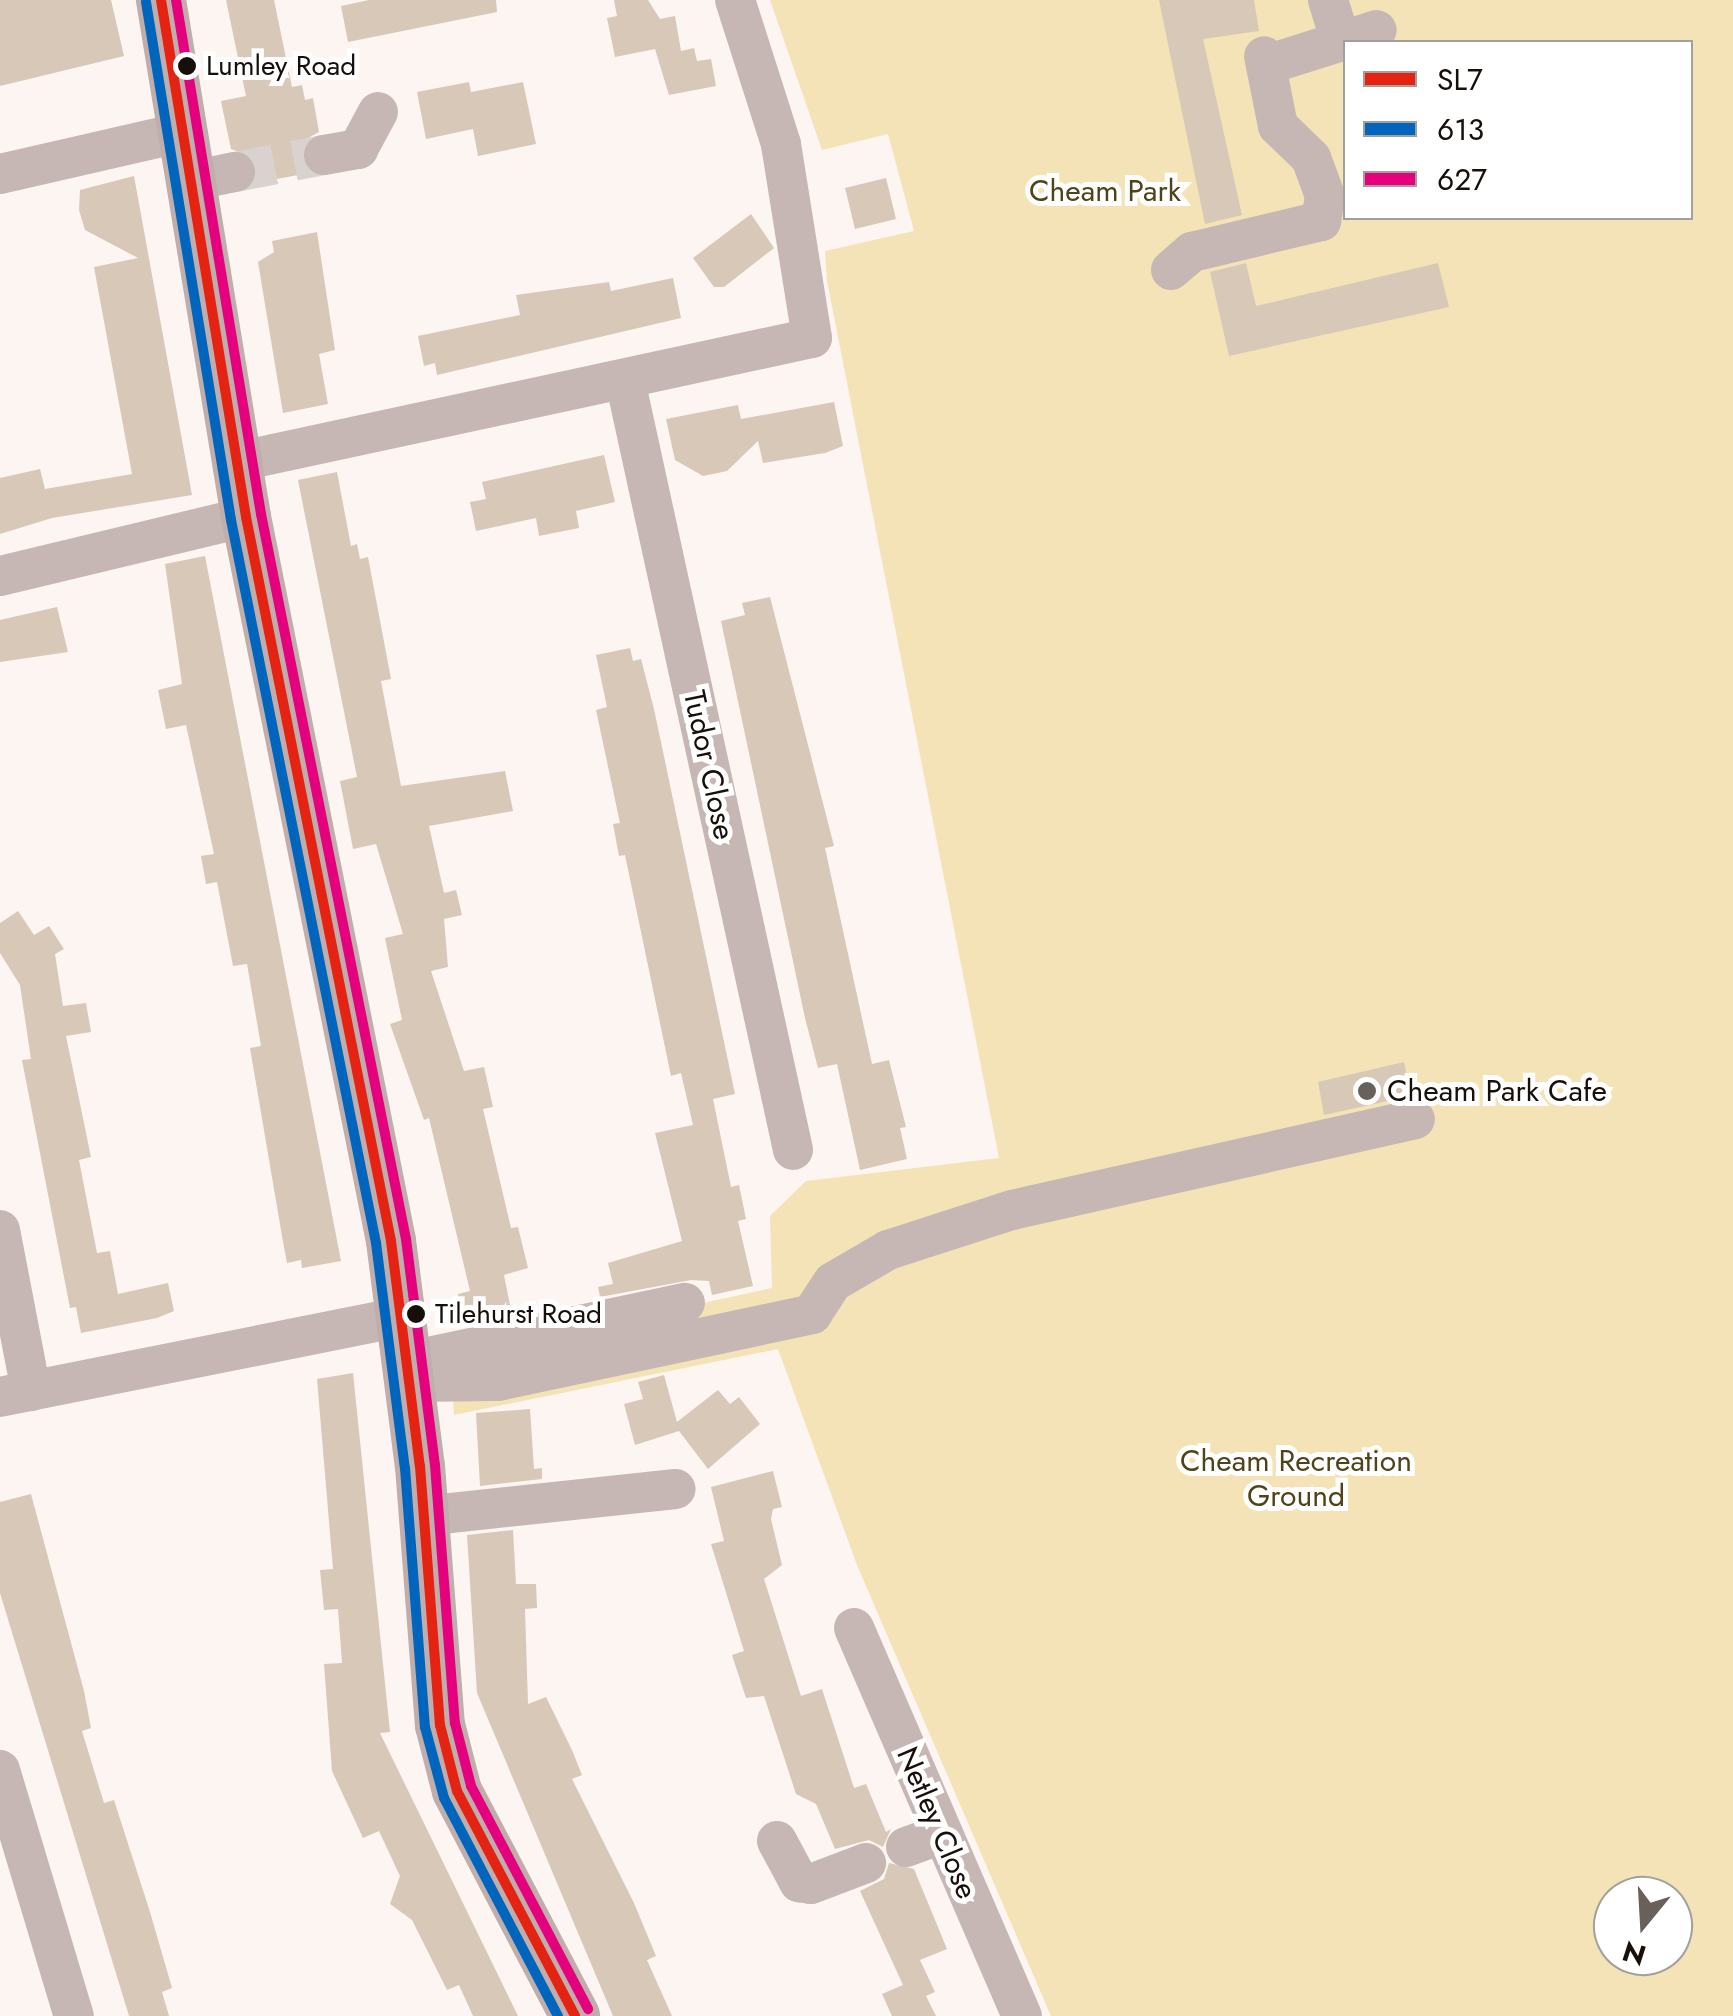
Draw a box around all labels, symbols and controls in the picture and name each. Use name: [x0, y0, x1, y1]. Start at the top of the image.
legend: [1343, 40, 1693, 220]
place label: Lumley Road: [206, 49, 356, 83]
marker: Lumley Road: [177, 56, 197, 76]
text: SL7: [1437, 58, 1483, 101]
text: 613: [1437, 108, 1484, 151]
text: 627: [1437, 158, 1487, 201]
park label: Cheam Park: [1029, 173, 1181, 209]
street label: Tudor Close: [676, 687, 742, 843]
place label: Cheam Park Cafe: [1387, 1073, 1607, 1109]
marker: Cheam Park Cafe: [1356, 1080, 1378, 1102]
place label: Tilehurst Road: [435, 1297, 602, 1331]
marker: Tilehurst Road: [406, 1304, 426, 1324]
park label: Cheam Recreation Ground: [1180, 1443, 1412, 1514]
street label: Netley Close: [889, 1742, 985, 1904]
north arrow: [1593, 1876, 1693, 1976]
text: N: [1617, 1930, 1651, 1976]

